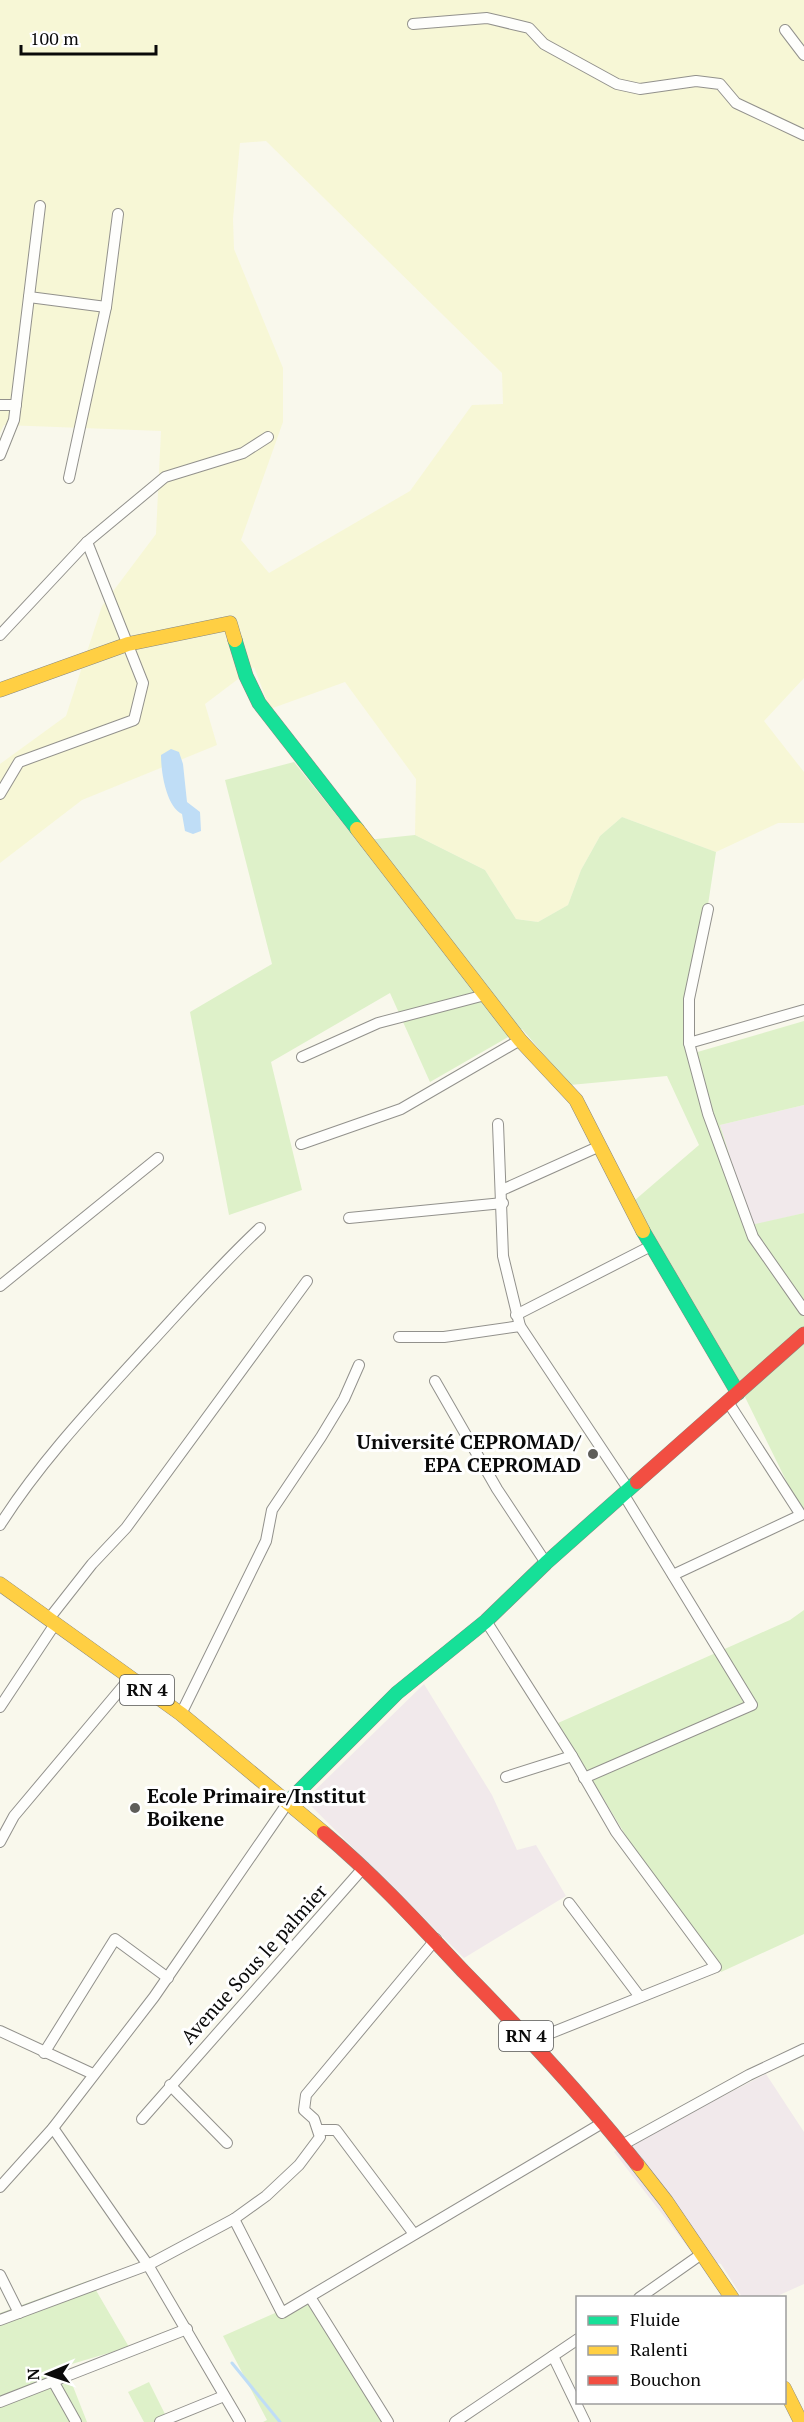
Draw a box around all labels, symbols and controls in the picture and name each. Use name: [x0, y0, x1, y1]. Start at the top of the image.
scale bar: [21, 18, 156, 56]
text: 100 m: [30, 26, 79, 50]
place label: Université CEPROMAD/ EPA CEPROMAD: [357, 1428, 582, 1478]
marker: Université CEPROMAD/ EPA CEPROMAD: [586, 1447, 600, 1461]
road number: RN 4: [120, 1675, 174, 1705]
place label: Ecole Primaire/Institut Boikene: [147, 1782, 366, 1832]
marker: Ecole Primaire/Institut Boikene: [128, 1801, 142, 1815]
street label: Avenue Sous le palmier: [174, 1878, 333, 2049]
road number: RN 4: [499, 2021, 553, 2051]
legend: [576, 2296, 786, 2404]
text: Fluide: [630, 2307, 680, 2331]
text: Ralenti: [630, 2337, 688, 2361]
north arrow: [18, 2344, 78, 2404]
text: Bouchon: [630, 2367, 701, 2391]
text: N: [22, 2368, 44, 2381]

